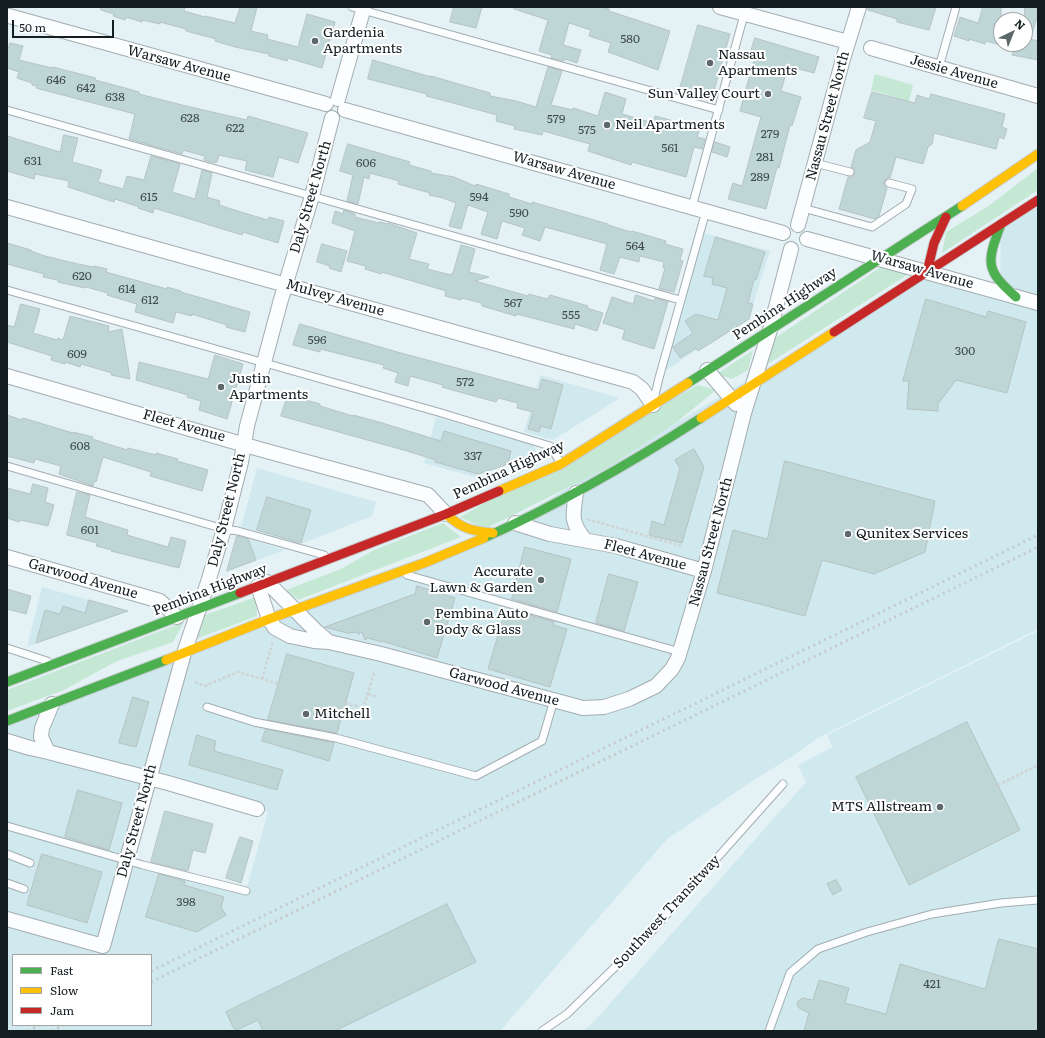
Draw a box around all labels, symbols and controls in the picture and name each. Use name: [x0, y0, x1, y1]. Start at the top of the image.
scale bar: [14, 12, 116, 38]
north arrow: [993, 12, 1033, 52]
text: N: [1012, 15, 1029, 33]
text: 50 m: [19, 18, 46, 36]
place label: Gardenia Apartments: [323, 25, 402, 58]
house number: 580: [620, 32, 640, 46]
marker: Gardenia Apartments: [310, 36, 320, 46]
street label: Warsaw Avenue: [125, 42, 233, 86]
place label: Nassau Apartments: [718, 47, 797, 80]
street label: Nassau Street North: [803, 49, 853, 183]
street label: Jessie Avenue: [908, 51, 1000, 93]
marker: Nassau Apartments: [705, 58, 715, 68]
house number: 646: [46, 73, 66, 87]
house number: 642: [76, 81, 96, 95]
place label: Sun Valley Court: [648, 86, 760, 102]
marker: Sun Valley Court: [763, 89, 773, 99]
house number: 638: [105, 90, 125, 104]
house number: 628: [180, 111, 200, 125]
house number: 579: [547, 112, 565, 126]
place label: Neil Apartments: [615, 117, 725, 133]
marker: Neil Apartments: [602, 120, 612, 130]
house number: 622: [226, 121, 244, 135]
house number: 575: [578, 123, 596, 137]
house number: 279: [761, 127, 779, 141]
street label: Daly Street North: [287, 139, 335, 255]
house number: 561: [661, 141, 679, 155]
street label: Warsaw Avenue: [511, 148, 617, 194]
house number: 281: [756, 150, 774, 164]
house number: 631: [24, 154, 42, 168]
house number: 606: [356, 156, 376, 170]
house number: 289: [751, 170, 769, 184]
house number: 615: [140, 190, 158, 204]
house number: 594: [470, 190, 488, 204]
house number: 590: [509, 206, 529, 220]
house number: 564: [625, 239, 645, 253]
street label: Warsaw Avenue: [869, 247, 975, 293]
street label: Pembina Highway: [730, 264, 840, 344]
house number: 620: [72, 269, 92, 283]
street label: Mulvey Avenue: [284, 276, 386, 320]
house number: 614: [118, 282, 136, 296]
house number: 612: [141, 293, 159, 307]
house number: 567: [504, 296, 522, 310]
house number: 555: [562, 308, 580, 322]
house number: 596: [308, 333, 326, 347]
house number: 300: [955, 344, 975, 358]
house number: 609: [67, 347, 87, 361]
place label: Justin Apartments: [229, 371, 308, 404]
house number: 572: [456, 375, 474, 389]
marker: Justin Apartments: [216, 382, 226, 392]
street label: Fleet Avenue: [141, 406, 227, 446]
street label: Pembina Highway: [451, 437, 567, 503]
house number: 608: [70, 439, 90, 453]
house number: 337: [464, 449, 482, 463]
street label: Daly Street North: [205, 451, 249, 569]
street label: Nassau Street North: [686, 475, 736, 609]
house number: 601: [81, 523, 99, 537]
place label: Qunitex Services: [856, 526, 968, 542]
marker: Qunitex Services: [843, 529, 853, 539]
street label: Fleet Avenue: [602, 536, 688, 574]
street label: Garwood Avenue: [26, 555, 140, 603]
street label: Pembina Highway: [150, 560, 270, 620]
place label: Accurate Lawn & Garden: [430, 564, 533, 596]
marker: Accurate Lawn & Garden: [536, 575, 546, 585]
place label: Pembina Auto Body & Glass: [435, 606, 528, 638]
marker: Pembina Auto Body & Glass: [422, 617, 432, 627]
street label: Garwood Avenue: [447, 664, 561, 710]
place label: Mitchell: [314, 706, 370, 722]
marker: Mitchell: [301, 709, 311, 719]
street label: Daly Street North: [114, 762, 160, 880]
place label: MTS Allstream: [831, 799, 932, 815]
marker: MTS Allstream: [935, 802, 945, 812]
street label: Southwest Transitway: [610, 852, 724, 972]
house number: 398: [176, 895, 196, 909]
legend: [12, 954, 152, 1026]
text: Fast: [50, 961, 73, 979]
house number: 421: [923, 977, 941, 991]
text: Slow: [50, 981, 78, 999]
text: Jam: [50, 1001, 74, 1019]

